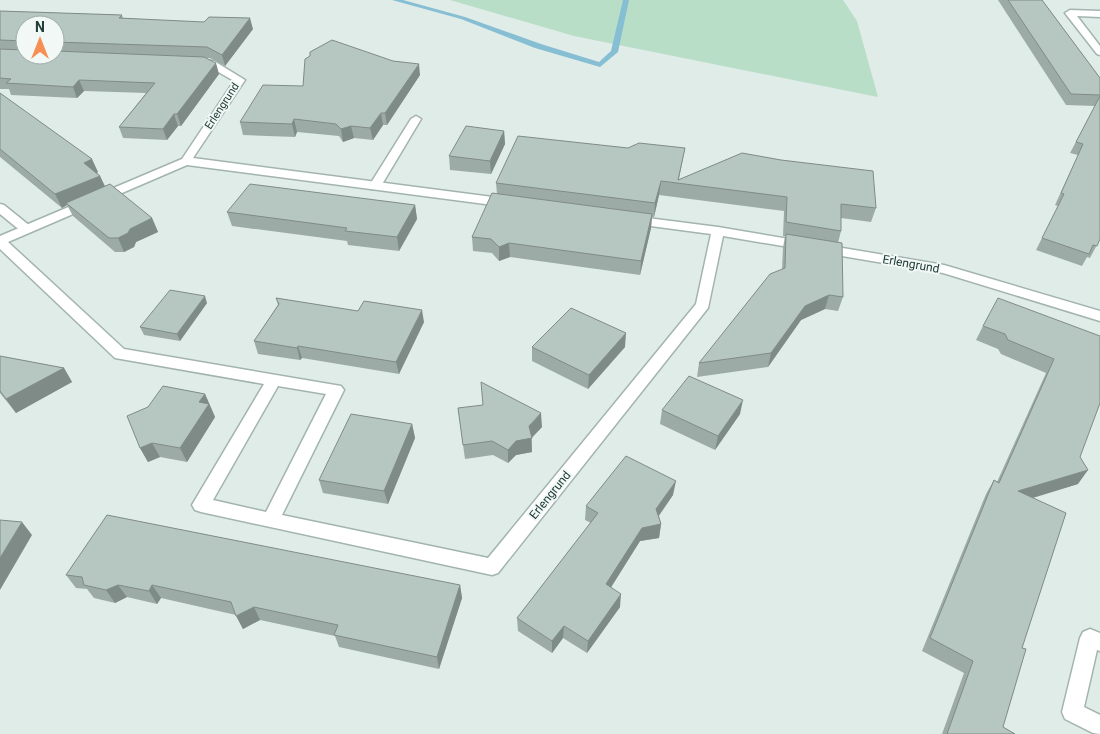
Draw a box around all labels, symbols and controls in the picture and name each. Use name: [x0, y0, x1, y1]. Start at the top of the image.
north arrow: [15, 15, 65, 65]
text: N: [35, 19, 45, 35]
street label: Erlengrund: [202, 80, 242, 132]
street label: Erlengrund: [881, 252, 941, 276]
street label: Erlengrund: [526, 468, 574, 522]

